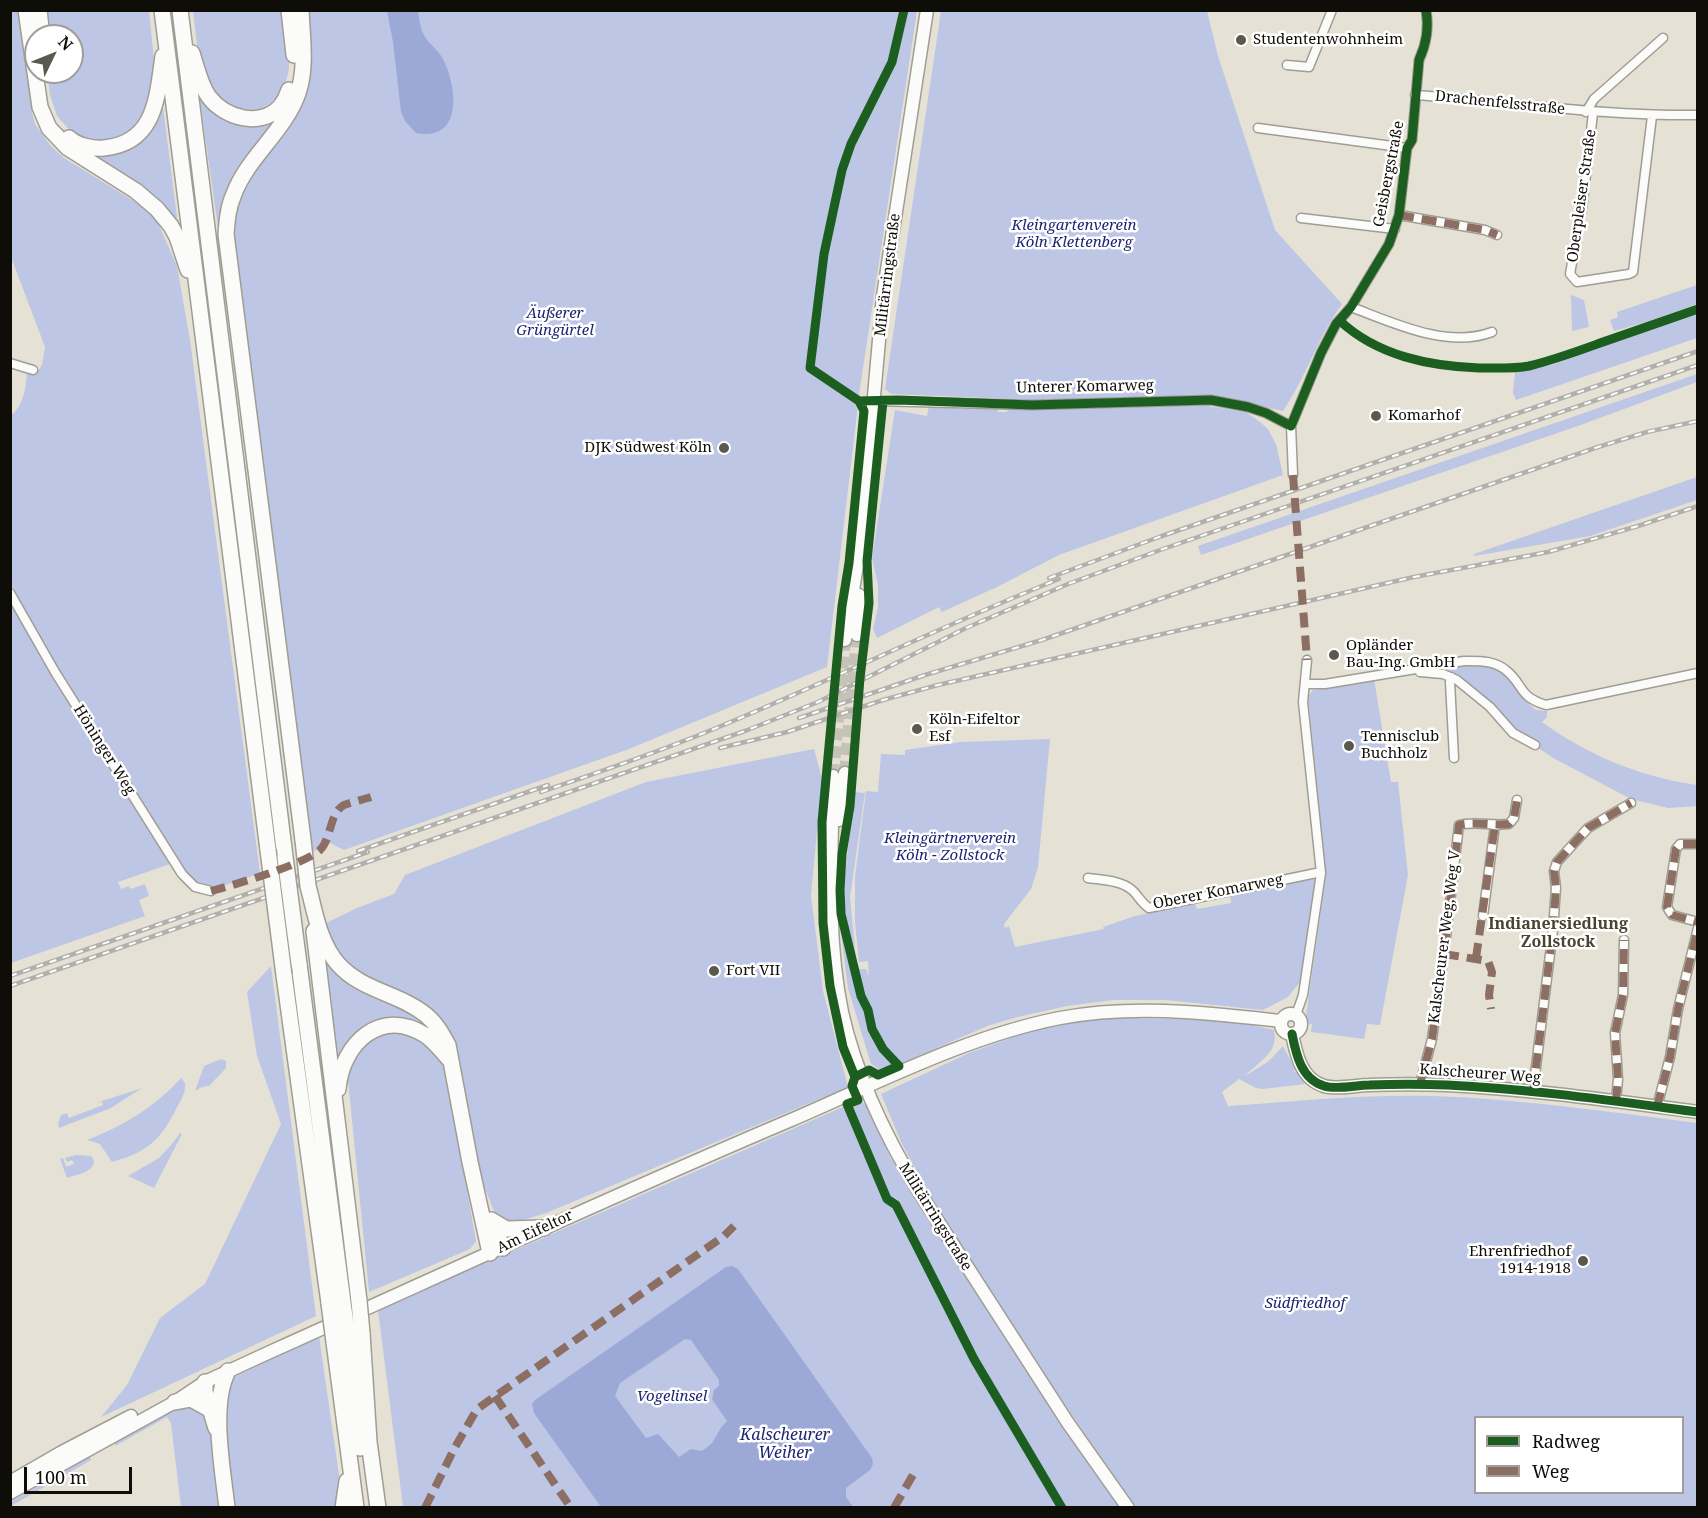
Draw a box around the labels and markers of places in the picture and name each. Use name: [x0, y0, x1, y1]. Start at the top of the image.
place label: Studentenwohnheim: [1253, 31, 1403, 49]
marker: Studentenwohnheim: [1234, 33, 1248, 47]
place label: Komarhof: [1388, 407, 1460, 425]
marker: Komarhof: [1369, 409, 1383, 423]
place label: DJK Südwest Köln: [584, 439, 712, 457]
marker: DJK Südwest Köln: [717, 441, 731, 455]
place label: Opländer Bau-Ing. GmbH: [1346, 637, 1455, 672]
marker: Opländer Bau-Ing. GmbH: [1327, 648, 1341, 662]
place label: Köln-Eifeltor Esf: [929, 711, 1020, 746]
marker: Köln-Eifeltor Esf: [910, 722, 924, 736]
place label: Tennisclub Buchholz: [1361, 728, 1439, 763]
marker: Tennisclub Buchholz: [1342, 739, 1356, 753]
place label: Fort VII: [726, 962, 780, 980]
marker: Fort VII: [707, 964, 721, 978]
place label: Ehrenfriedhof 1914-1918: [1469, 1243, 1571, 1278]
marker: Ehrenfriedhof 1914-1918: [1576, 1254, 1590, 1268]

